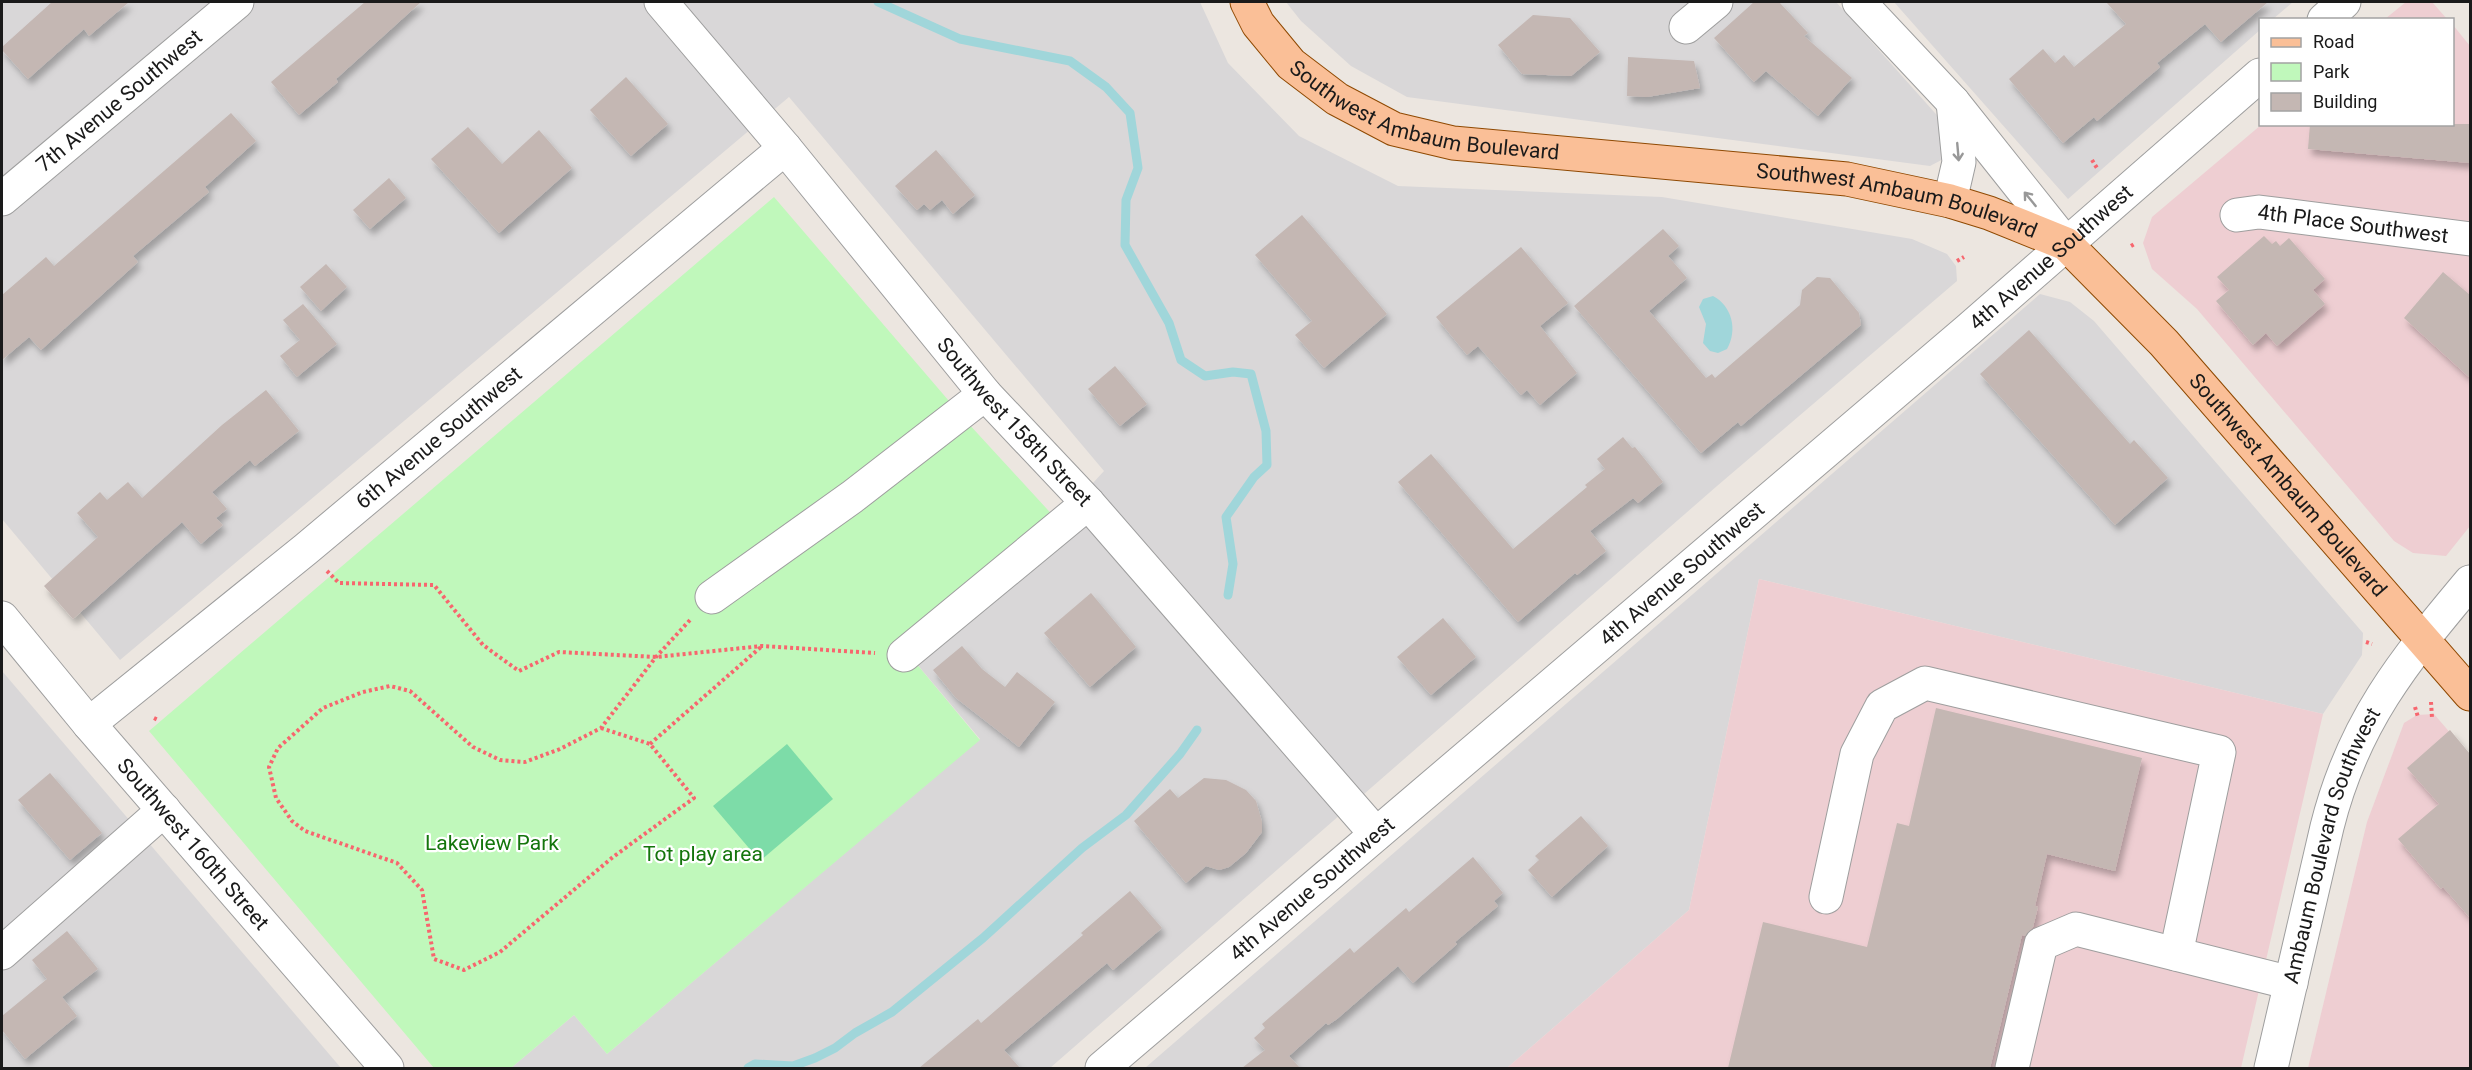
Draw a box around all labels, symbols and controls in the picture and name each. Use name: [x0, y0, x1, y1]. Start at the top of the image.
legend: [2259, 18, 2454, 126]
street label: 7th Avenue Southwest: [32, 24, 207, 177]
text: Road: [2313, 31, 2354, 52]
street label: Southwest Ambaum Boulevard: [1285, 55, 1560, 165]
text: Park: [2313, 61, 2350, 82]
text: Building: [2313, 91, 2377, 112]
one-way arrow: [1953, 142, 1964, 161]
street label: Southwest Ambaum Boulevard: [1755, 159, 2041, 243]
street label: 4th Avenue Southwest: [1965, 180, 2138, 335]
one-way arrow: [2023, 191, 2036, 207]
street label: 4th Place Southwest: [2256, 200, 2450, 248]
street label: Southwest 158th Street: [932, 333, 1097, 511]
street label: 6th Avenue Southwest: [351, 362, 527, 514]
street label: Southwest Ambaum Boulevard: [2184, 369, 2392, 602]
street label: 4th Avenue Southwest: [1595, 497, 1769, 651]
street label: Ambaum Boulevard Southwest: [2279, 703, 2385, 986]
street label: Southwest 160th Street: [112, 754, 274, 935]
street label: 4th Avenue Southwest: [1225, 812, 1399, 966]
park label: Lakeview Park: [425, 831, 559, 855]
park label: Tot play area: [643, 842, 763, 866]

